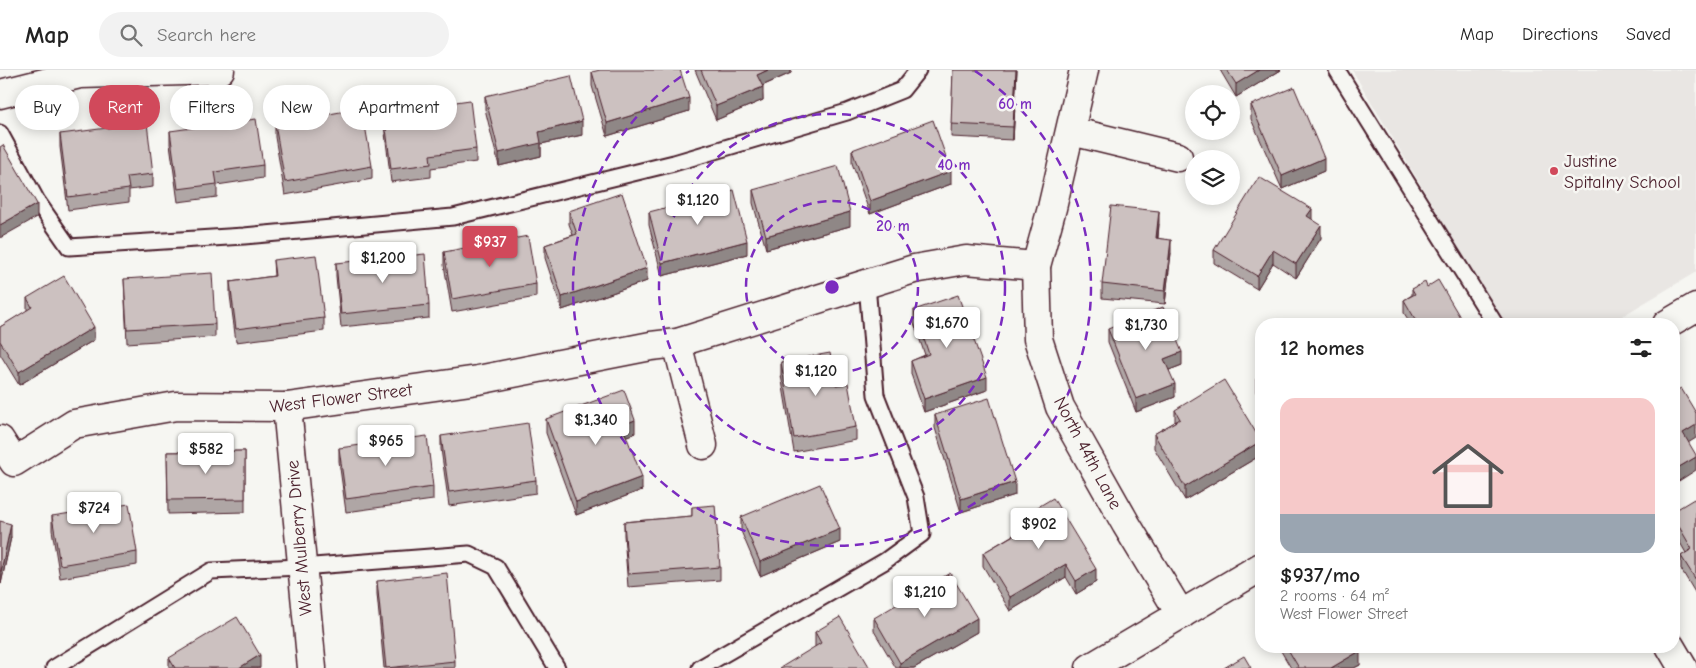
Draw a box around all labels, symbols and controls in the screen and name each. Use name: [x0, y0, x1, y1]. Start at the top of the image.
search box: [99, 12, 449, 57]
text: Map: [25, 21, 69, 49]
icon: search: [117, 21, 145, 49]
text: Search here: [157, 24, 256, 46]
text: Map: [1460, 24, 1494, 45]
text: Directions: [1522, 24, 1598, 45]
text: Saved: [1626, 24, 1671, 45]
chip: Buy: [15, 85, 79, 130]
chip: Rent: [89, 85, 160, 130]
chip: Filters: [170, 85, 253, 130]
chip: New: [263, 85, 330, 130]
chip: Apartment: [340, 85, 457, 130]
map controls: [1185, 85, 1240, 205]
button: locate: [1185, 85, 1240, 140]
text: 60 m: [998, 95, 1032, 113]
button: layers: [1185, 150, 1240, 205]
place label: Justine Spitalny School: [1564, 151, 1681, 193]
text: 40 m: [938, 156, 971, 174]
marker: Justine Spitalny School: [1548, 165, 1560, 177]
pin: $1,120: [657, 184, 739, 226]
text: $1,120: [677, 191, 719, 209]
text: 20 m: [876, 217, 910, 235]
pin: $937: [460, 226, 520, 268]
text: $937: [473, 233, 507, 251]
pin: $1,200: [342, 242, 424, 284]
text: $1,200: [360, 249, 406, 267]
centre of rings: [823, 278, 841, 296]
pin: $1,670: [906, 306, 988, 349]
pin: $1,730: [1105, 308, 1187, 351]
text: $1,670: [925, 314, 969, 332]
text: $1,730: [1124, 316, 1168, 334]
icon: filters: [1627, 334, 1655, 362]
text: 12 homes: [1280, 336, 1364, 360]
pin: $1,120: [775, 354, 857, 397]
text: $1,120: [795, 362, 837, 380]
street label: West Flower Street: [269, 379, 414, 418]
street label: North 44th Lane: [1049, 393, 1126, 513]
pin: $1,340: [555, 404, 637, 446]
text: $1,340: [574, 411, 618, 429]
pin: $965: [356, 424, 416, 467]
icon: home: [1423, 431, 1513, 521]
pin: $582: [176, 432, 236, 475]
text: $965: [369, 432, 403, 450]
text: $582: [189, 440, 223, 458]
street label: West Mulberry Drive: [282, 459, 317, 617]
pin: $724: [64, 492, 124, 534]
text: $724: [78, 499, 110, 517]
pin: $902: [1009, 508, 1069, 550]
text: $902: [1021, 515, 1057, 533]
text: $937/mo: [1280, 563, 1360, 587]
pin: $1,210: [884, 576, 966, 618]
text: $1,210: [904, 583, 946, 601]
text: 2 rooms · 64 m²: [1280, 587, 1389, 605]
text: West Flower Street: [1280, 605, 1408, 623]

